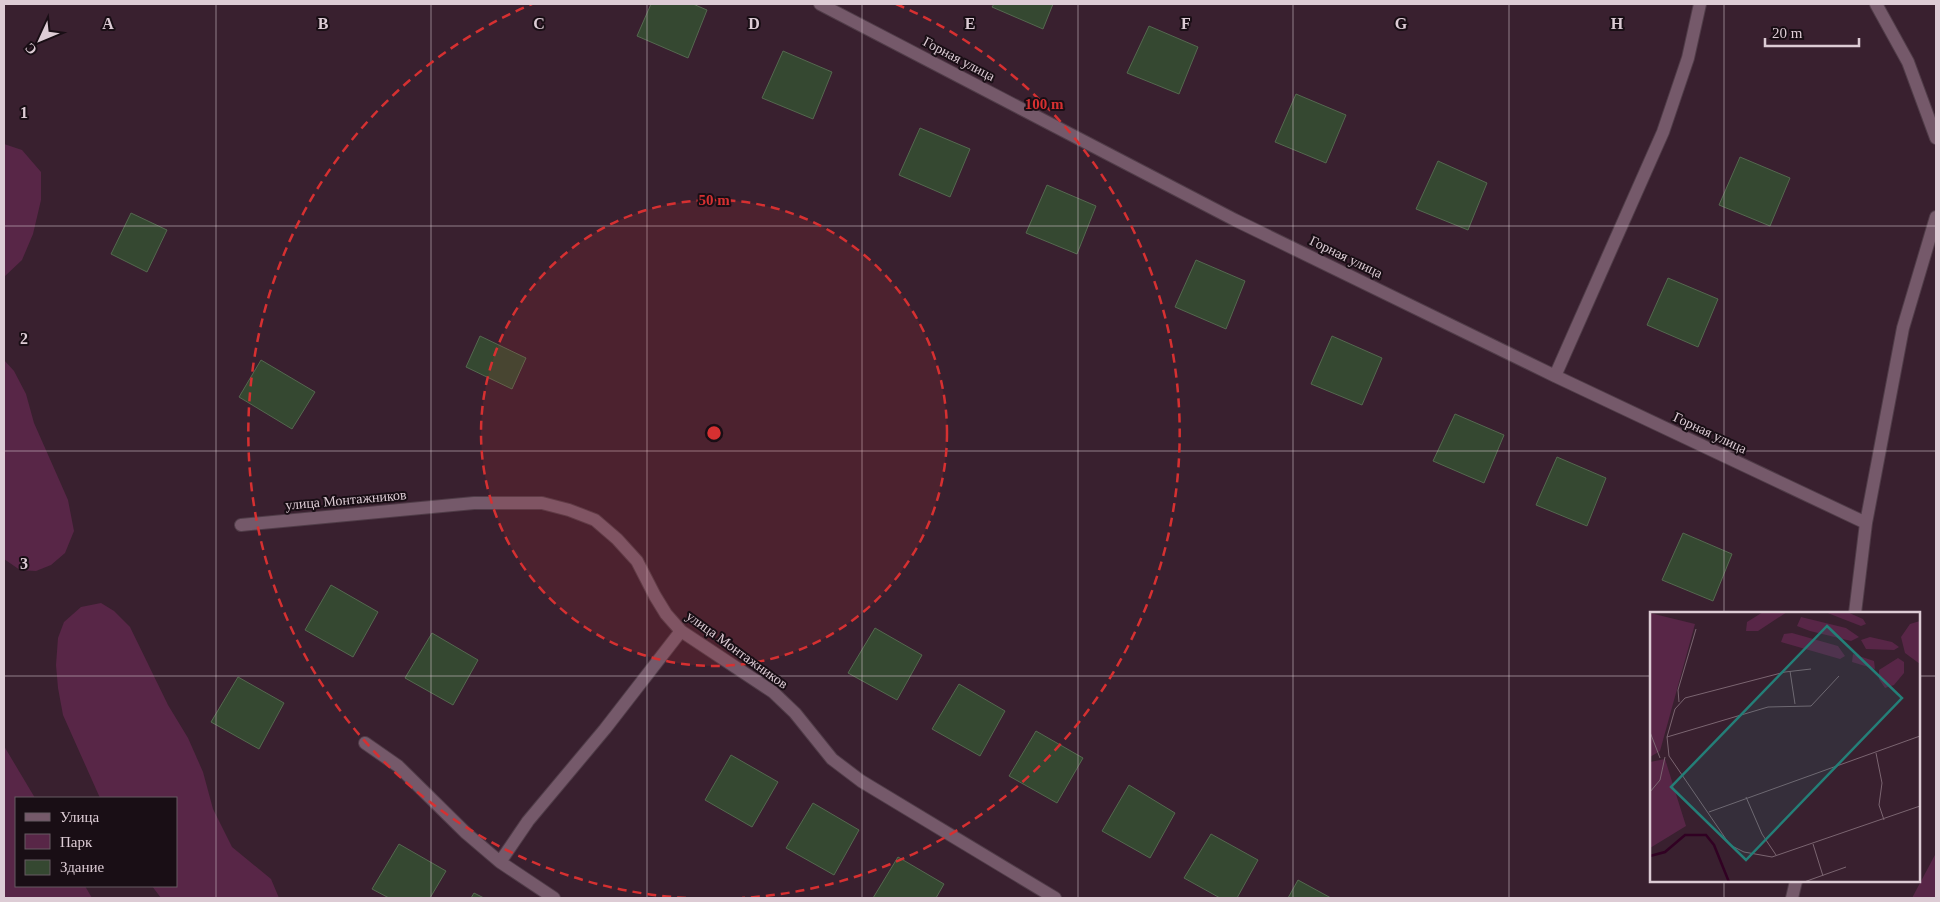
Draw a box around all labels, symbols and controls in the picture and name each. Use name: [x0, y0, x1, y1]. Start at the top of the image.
north arrow: [15, 15, 65, 65]
text: A: [102, 15, 114, 32]
text: B: [318, 15, 329, 32]
text: C: [533, 15, 545, 32]
text: D: [748, 15, 760, 32]
text: E: [965, 15, 975, 32]
text: F: [1181, 15, 1191, 32]
text: G: [1395, 15, 1408, 32]
text: H: [1611, 15, 1624, 32]
scale bar: [1765, 15, 1859, 47]
text: 20 m: [1772, 25, 1803, 41]
street label: Горная улица: [921, 34, 998, 85]
text: С: [22, 40, 40, 58]
text: 100 m: [1025, 96, 1064, 112]
text: 1: [20, 104, 28, 121]
text: 50 m: [698, 192, 730, 208]
street label: Горная улица: [1307, 233, 1386, 281]
text: 2: [20, 330, 28, 347]
street label: Горная улица: [1671, 409, 1750, 457]
centre of rings: [705, 424, 723, 442]
street label: улица Монтажников: [285, 487, 408, 513]
text: 3: [20, 555, 28, 572]
street label: улица Монтажников: [683, 608, 791, 692]
inset map: [1650, 612, 1920, 882]
legend: [15, 797, 178, 887]
text: Улица: [60, 809, 99, 825]
text: Парк: [60, 834, 93, 850]
text: Здание: [60, 859, 104, 875]

